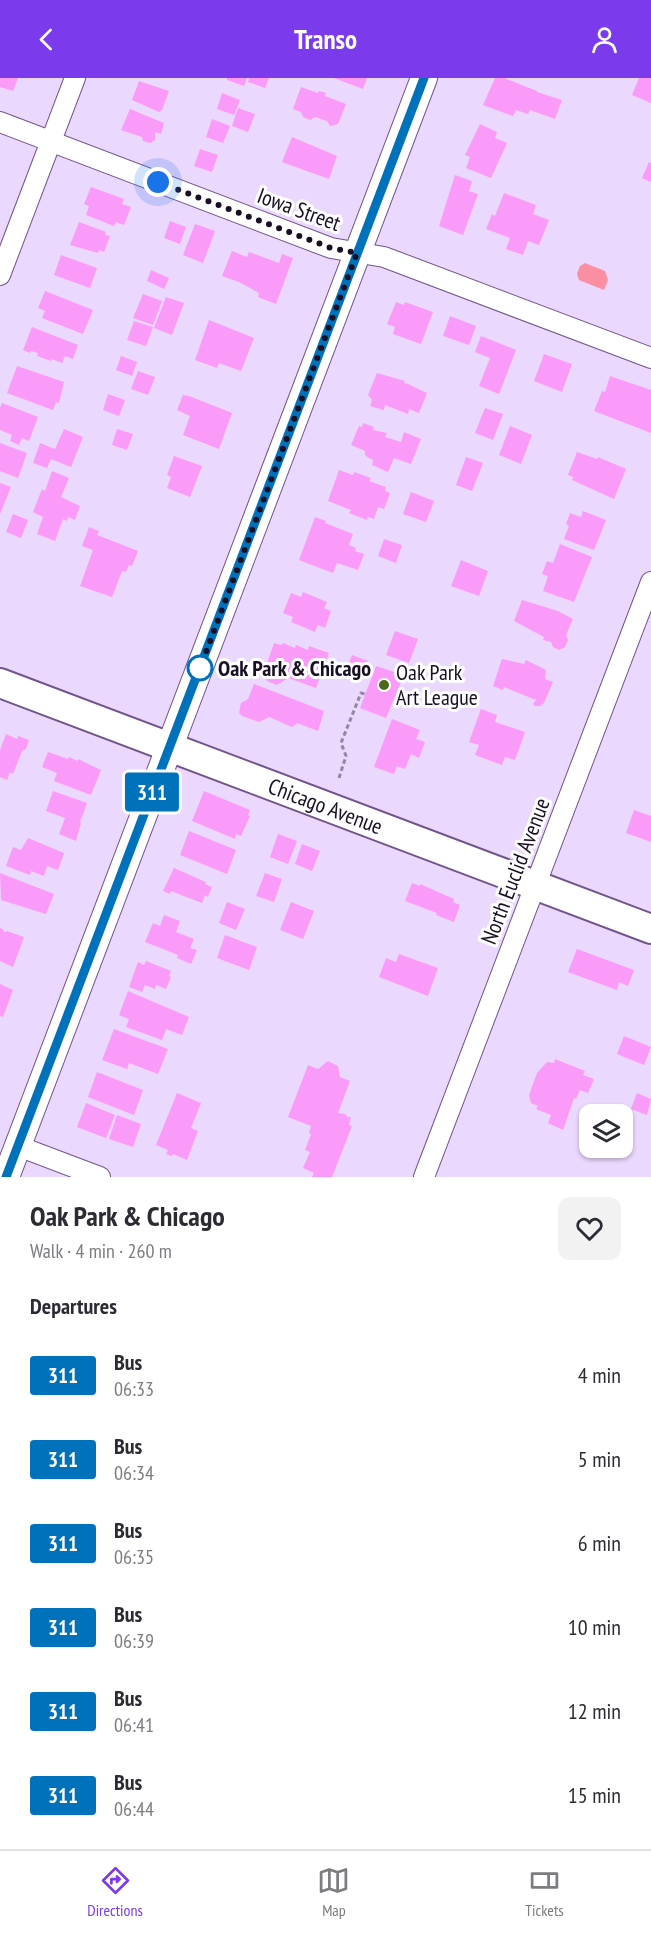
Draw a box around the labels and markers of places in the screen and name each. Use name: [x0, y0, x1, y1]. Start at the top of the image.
place label: Oak Park & Chicago: [218, 654, 371, 682]
marker: Oak Park & Chicago: [187, 655, 213, 681]
place label: Oak Park Art League: [396, 658, 478, 711]
marker: Oak Park Art League: [377, 678, 391, 692]

